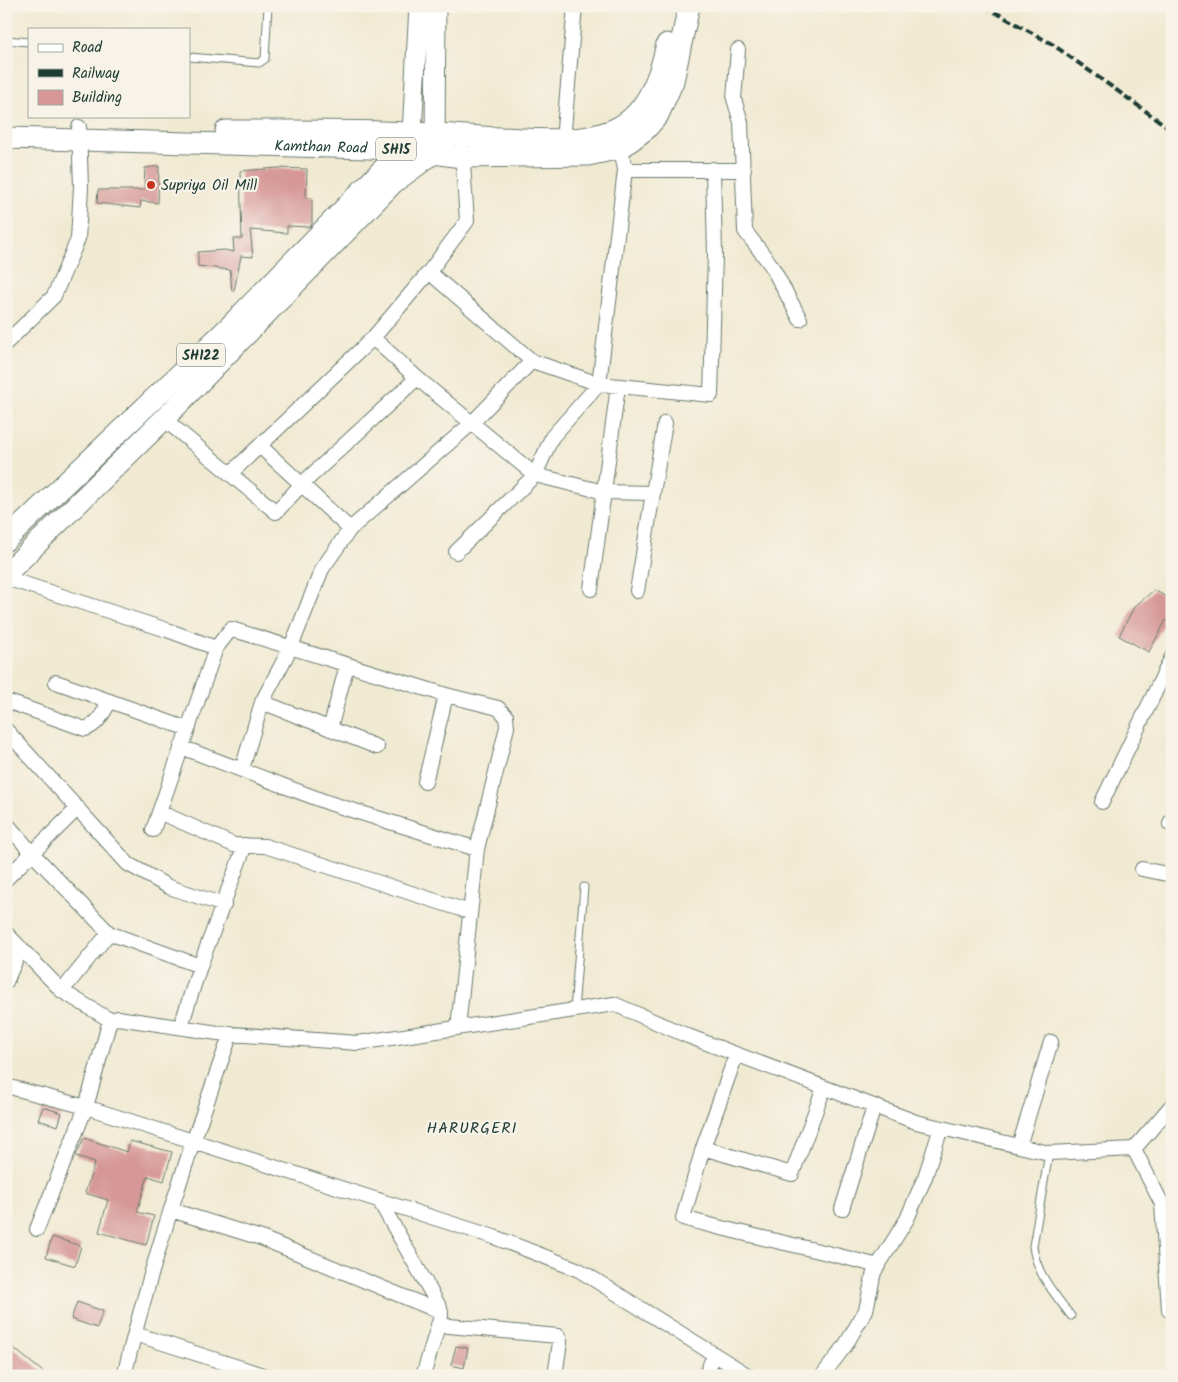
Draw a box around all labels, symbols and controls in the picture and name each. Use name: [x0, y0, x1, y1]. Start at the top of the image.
legend: [28, 28, 190, 118]
text: Road: [72, 36, 103, 60]
text: Railway: [72, 62, 120, 86]
text: Building: [72, 86, 122, 110]
street label: Kamthan Road: [274, 134, 368, 161]
road number: SH15: [376, 138, 416, 160]
place label: Supriya Oil Mill: [161, 174, 258, 198]
marker: Supriya Oil Mill: [145, 179, 157, 191]
road number: SH122: [177, 344, 225, 366]
district label: HARURGERI: [426, 1116, 518, 1141]

